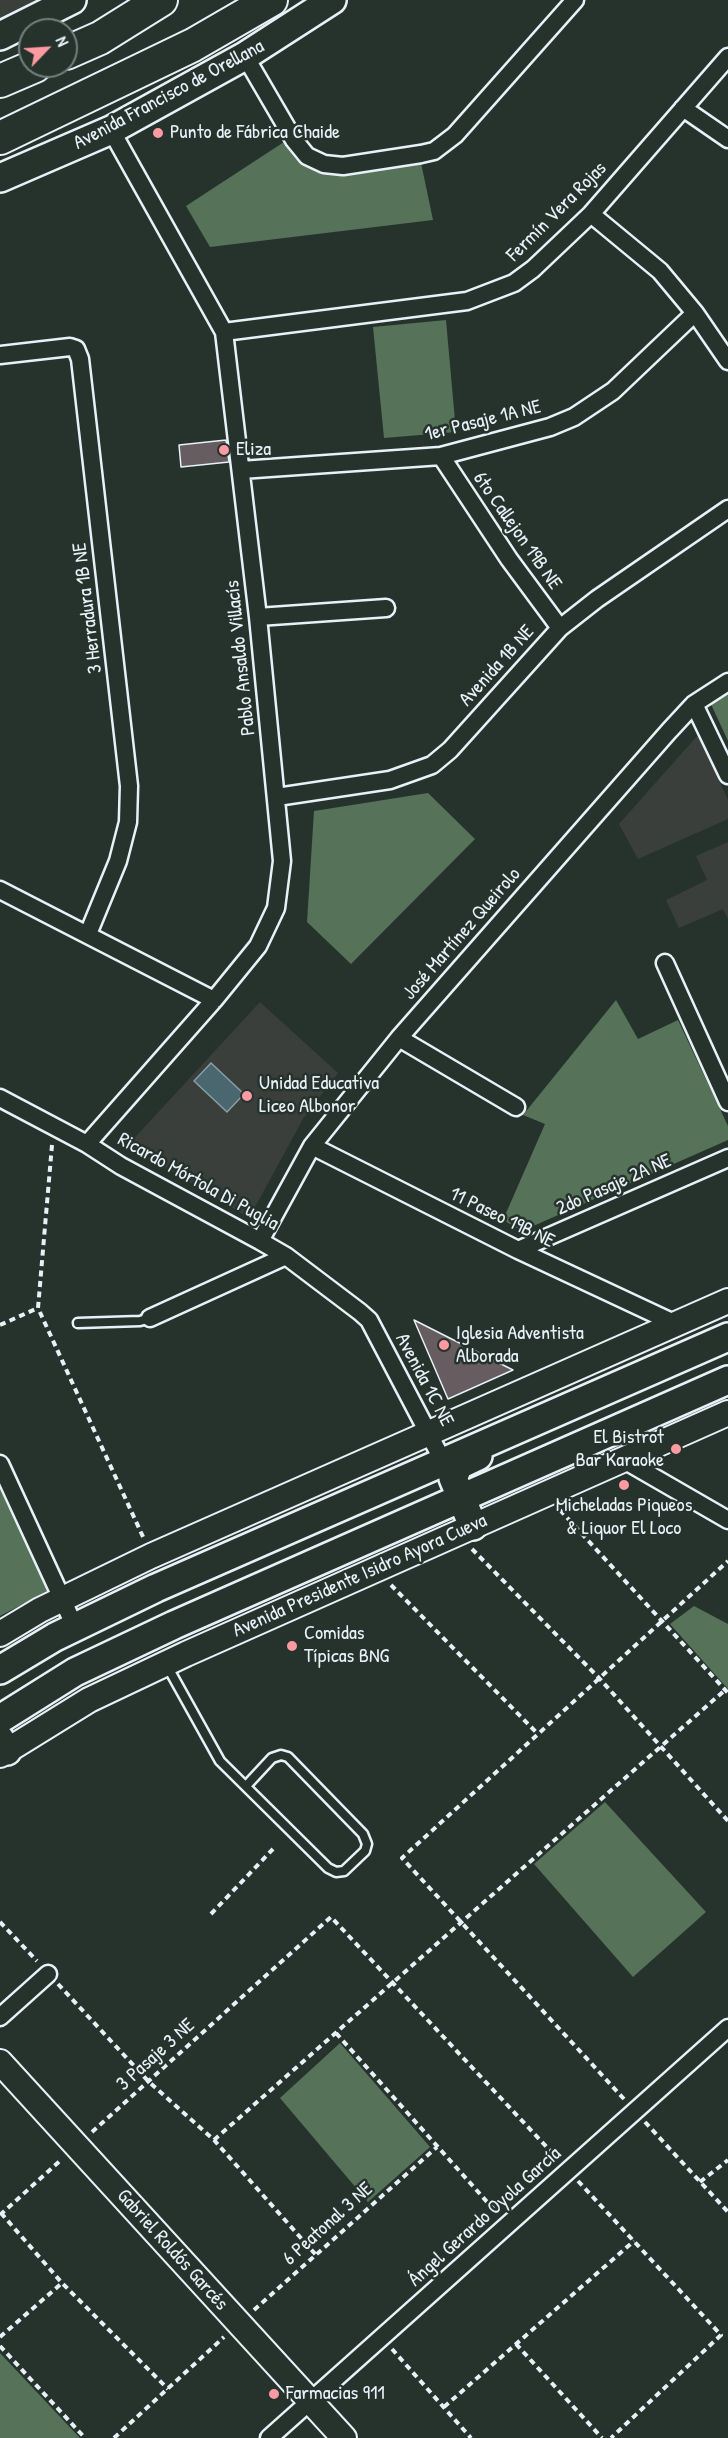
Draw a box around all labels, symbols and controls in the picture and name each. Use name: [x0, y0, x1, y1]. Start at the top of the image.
north arrow: [18, 18, 78, 78]
text: N: [51, 33, 74, 50]
street label: Avenida Francisco de Orellana: [70, 35, 268, 155]
place label: Punto de Fábrica Chaide: [170, 121, 340, 145]
marker: Punto de Fábrica Chaide: [151, 126, 165, 140]
street label: Fermín Vera Rojas: [502, 157, 612, 267]
street label: 1er Pasaje 1A NE: [422, 395, 544, 447]
place label: Eliza: [236, 438, 271, 462]
marker: Eliza: [217, 443, 231, 457]
street label: 6to Callejon 19B NE: [468, 468, 566, 594]
street label: 3 Herradura 1B NE: [68, 541, 108, 675]
street label: Pablo Ansaldo Villacís: [221, 579, 261, 737]
street label: Avenida 1B NE: [454, 620, 540, 712]
street label: José Martínez Queirolo: [398, 863, 526, 1005]
place label: Unidad Educativa Liceo Albonor: [259, 1072, 379, 1119]
marker: Unidad Educativa Liceo Albonor: [240, 1089, 254, 1103]
street label: Ricardo Mórtola Di Puglia: [113, 1128, 283, 1236]
street label: 2do Pasaje 2A NE: [553, 1149, 675, 1221]
street label: 11 Paseo 19B NE: [446, 1182, 558, 1254]
place label: Iglesia Adventista Alborada: [456, 1322, 584, 1369]
street label: Avenida 1C NE: [390, 1329, 458, 1431]
marker: Iglesia Adventista Alborada: [437, 1338, 451, 1352]
place label: El Bistrot Bar Karaoke: [576, 1426, 664, 1473]
marker: El Bistrot Bar Karaoke: [669, 1442, 683, 1456]
marker: Micheladas Piqueos & Liquor El Loco: [617, 1478, 631, 1492]
place label: Micheladas Piqueos & Liquor El Loco: [556, 1494, 692, 1541]
street label: Avenida Presidente Isidro Ayora Cueva: [229, 1509, 491, 1643]
place label: Comidas Típicas BNG: [304, 1622, 389, 1669]
marker: Comidas Típicas BNG: [285, 1639, 299, 1653]
street label: 3 Pasaje 3 NE: [112, 2014, 200, 2096]
street label: Ángel Gerardo Oyola García: [404, 2142, 566, 2292]
street label: 6 Peatonal 3 NE: [278, 2177, 378, 2271]
street label: Gabriel Roldós Garcés: [111, 2184, 233, 2316]
place label: Farmacias 911: [286, 2382, 385, 2406]
marker: Farmacias 911: [267, 2387, 281, 2401]

